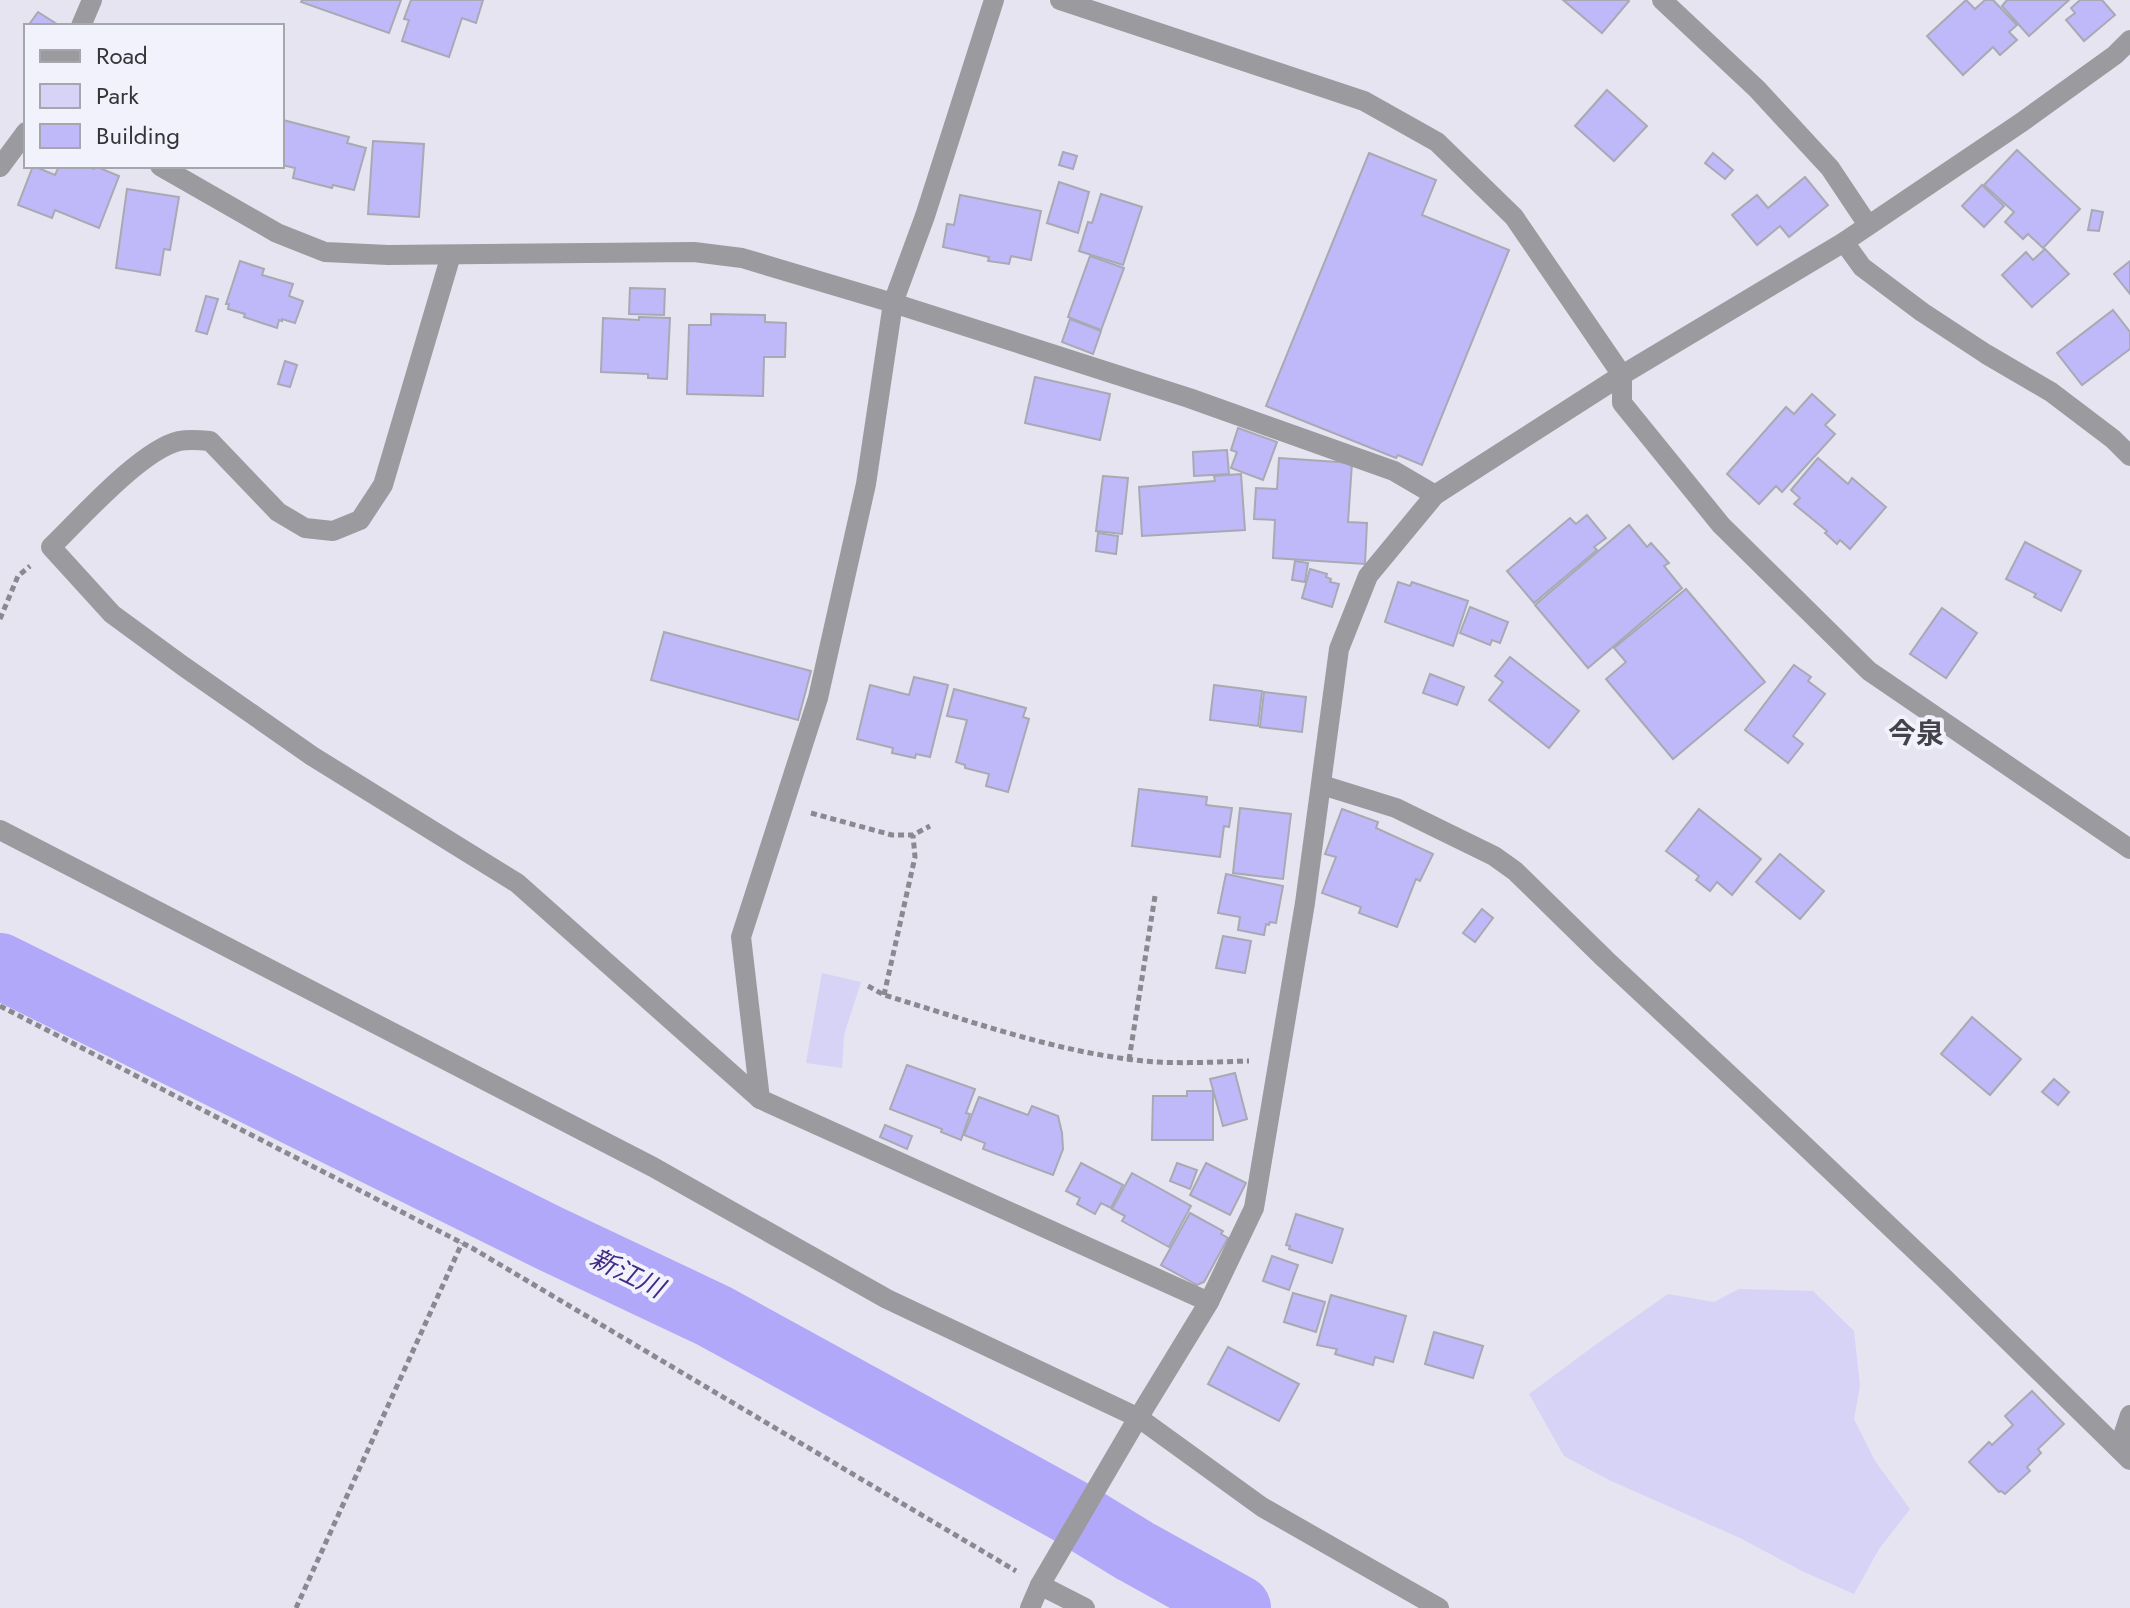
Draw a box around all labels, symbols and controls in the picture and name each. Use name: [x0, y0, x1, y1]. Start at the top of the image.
legend: [24, 24, 284, 168]
text: Road: [96, 38, 148, 73]
text: Park: [96, 78, 139, 113]
text: Building: [96, 118, 180, 153]
district label: 今泉: [1888, 713, 1944, 754]
water label: 新江川: [584, 1239, 673, 1308]

